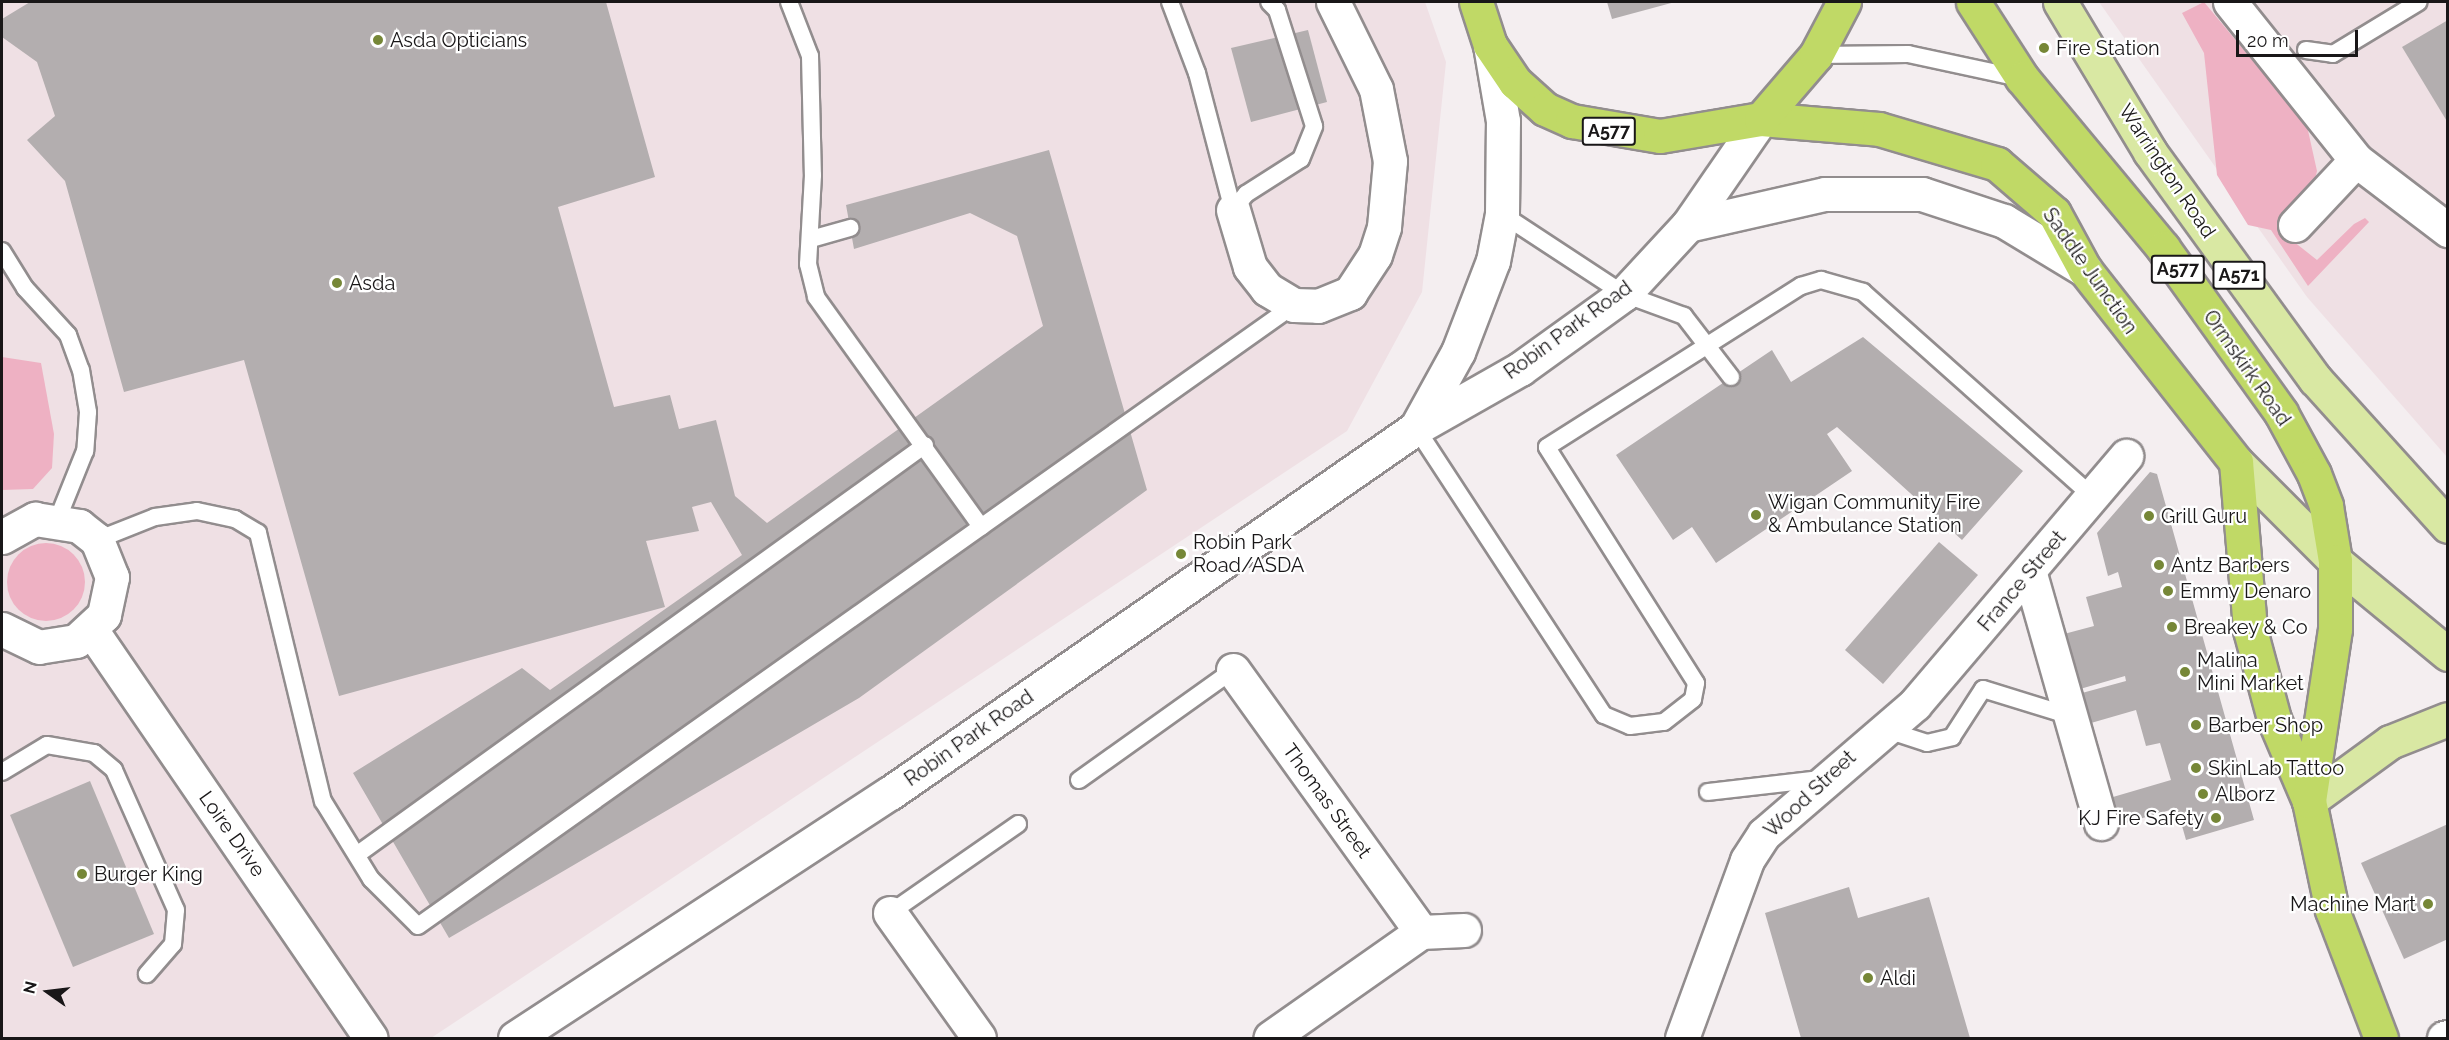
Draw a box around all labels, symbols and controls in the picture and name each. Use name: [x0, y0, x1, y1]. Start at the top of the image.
scale bar: [2239, 18, 2360, 56]
place label: Asda Opticians: [390, 28, 527, 52]
text: 20 m: [2247, 30, 2289, 51]
marker: Asda Opticians: [371, 33, 385, 47]
place label: Fire Station: [2056, 36, 2160, 60]
marker: Fire Station: [2037, 41, 2051, 55]
street label: Warrington Road: [2113, 99, 2221, 243]
road number: A577: [1580, 116, 1638, 146]
street label: Saddle Junction: [2037, 203, 2143, 339]
road number: A577: [2150, 254, 2206, 284]
road number: A571: [2212, 260, 2266, 290]
place label: Asda: [349, 271, 395, 295]
marker: Asda: [330, 276, 344, 290]
street label: Robin Park Road: [1499, 276, 1637, 384]
street label: Ormskirk Road: [2198, 306, 2296, 430]
place label: Wigan Community Fire & Ambulance Station: [1768, 491, 1981, 538]
place label: Grill Guru: [2161, 504, 2248, 528]
marker: Wigan Community Fire & Ambulance Station: [1749, 508, 1763, 522]
marker: Grill Guru: [2142, 509, 2156, 523]
street label: France Street: [1973, 526, 2071, 636]
place label: Robin Park Road/ASDA: [1193, 530, 1304, 577]
marker: Robin Park Road/ASDA: [1174, 547, 1188, 561]
place label: Antz Barbers: [2171, 553, 2290, 577]
marker: Antz Barbers: [2152, 558, 2166, 572]
place label: Emmy Denaro: [2180, 579, 2312, 603]
marker: Emmy Denaro: [2161, 584, 2175, 598]
place label: Breakey & Co: [2184, 615, 2308, 639]
marker: Breakey & Co: [2165, 620, 2179, 634]
place label: Malina Mini Market: [2197, 648, 2304, 695]
marker: Malina Mini Market: [2178, 665, 2192, 679]
street label: Robin Park Road: [900, 685, 1038, 791]
place label: Barber Shop: [2208, 713, 2323, 737]
marker: Barber Shop: [2189, 718, 2203, 732]
street label: Thomas Street: [1278, 739, 1376, 863]
street label: Wood Street: [1759, 746, 1861, 842]
place label: SkinLab Tattoo: [2208, 756, 2345, 780]
marker: SkinLab Tattoo: [2189, 761, 2203, 775]
place label: Alborz: [2215, 782, 2275, 806]
street label: Loire Drive: [194, 787, 270, 881]
marker: Alborz: [2196, 787, 2210, 801]
place label: KJ Fire Safety: [2078, 806, 2204, 830]
marker: KJ Fire Safety: [2209, 811, 2223, 825]
place label: Burger King: [94, 862, 203, 886]
marker: Burger King: [75, 867, 89, 881]
place label: Machine Mart: [2290, 892, 2416, 916]
marker: Machine Mart: [2421, 897, 2435, 911]
north arrow: [18, 962, 78, 1022]
place label: Aldi: [1880, 966, 1916, 990]
marker: Aldi: [1861, 971, 1875, 985]
text: N: [19, 979, 41, 996]

